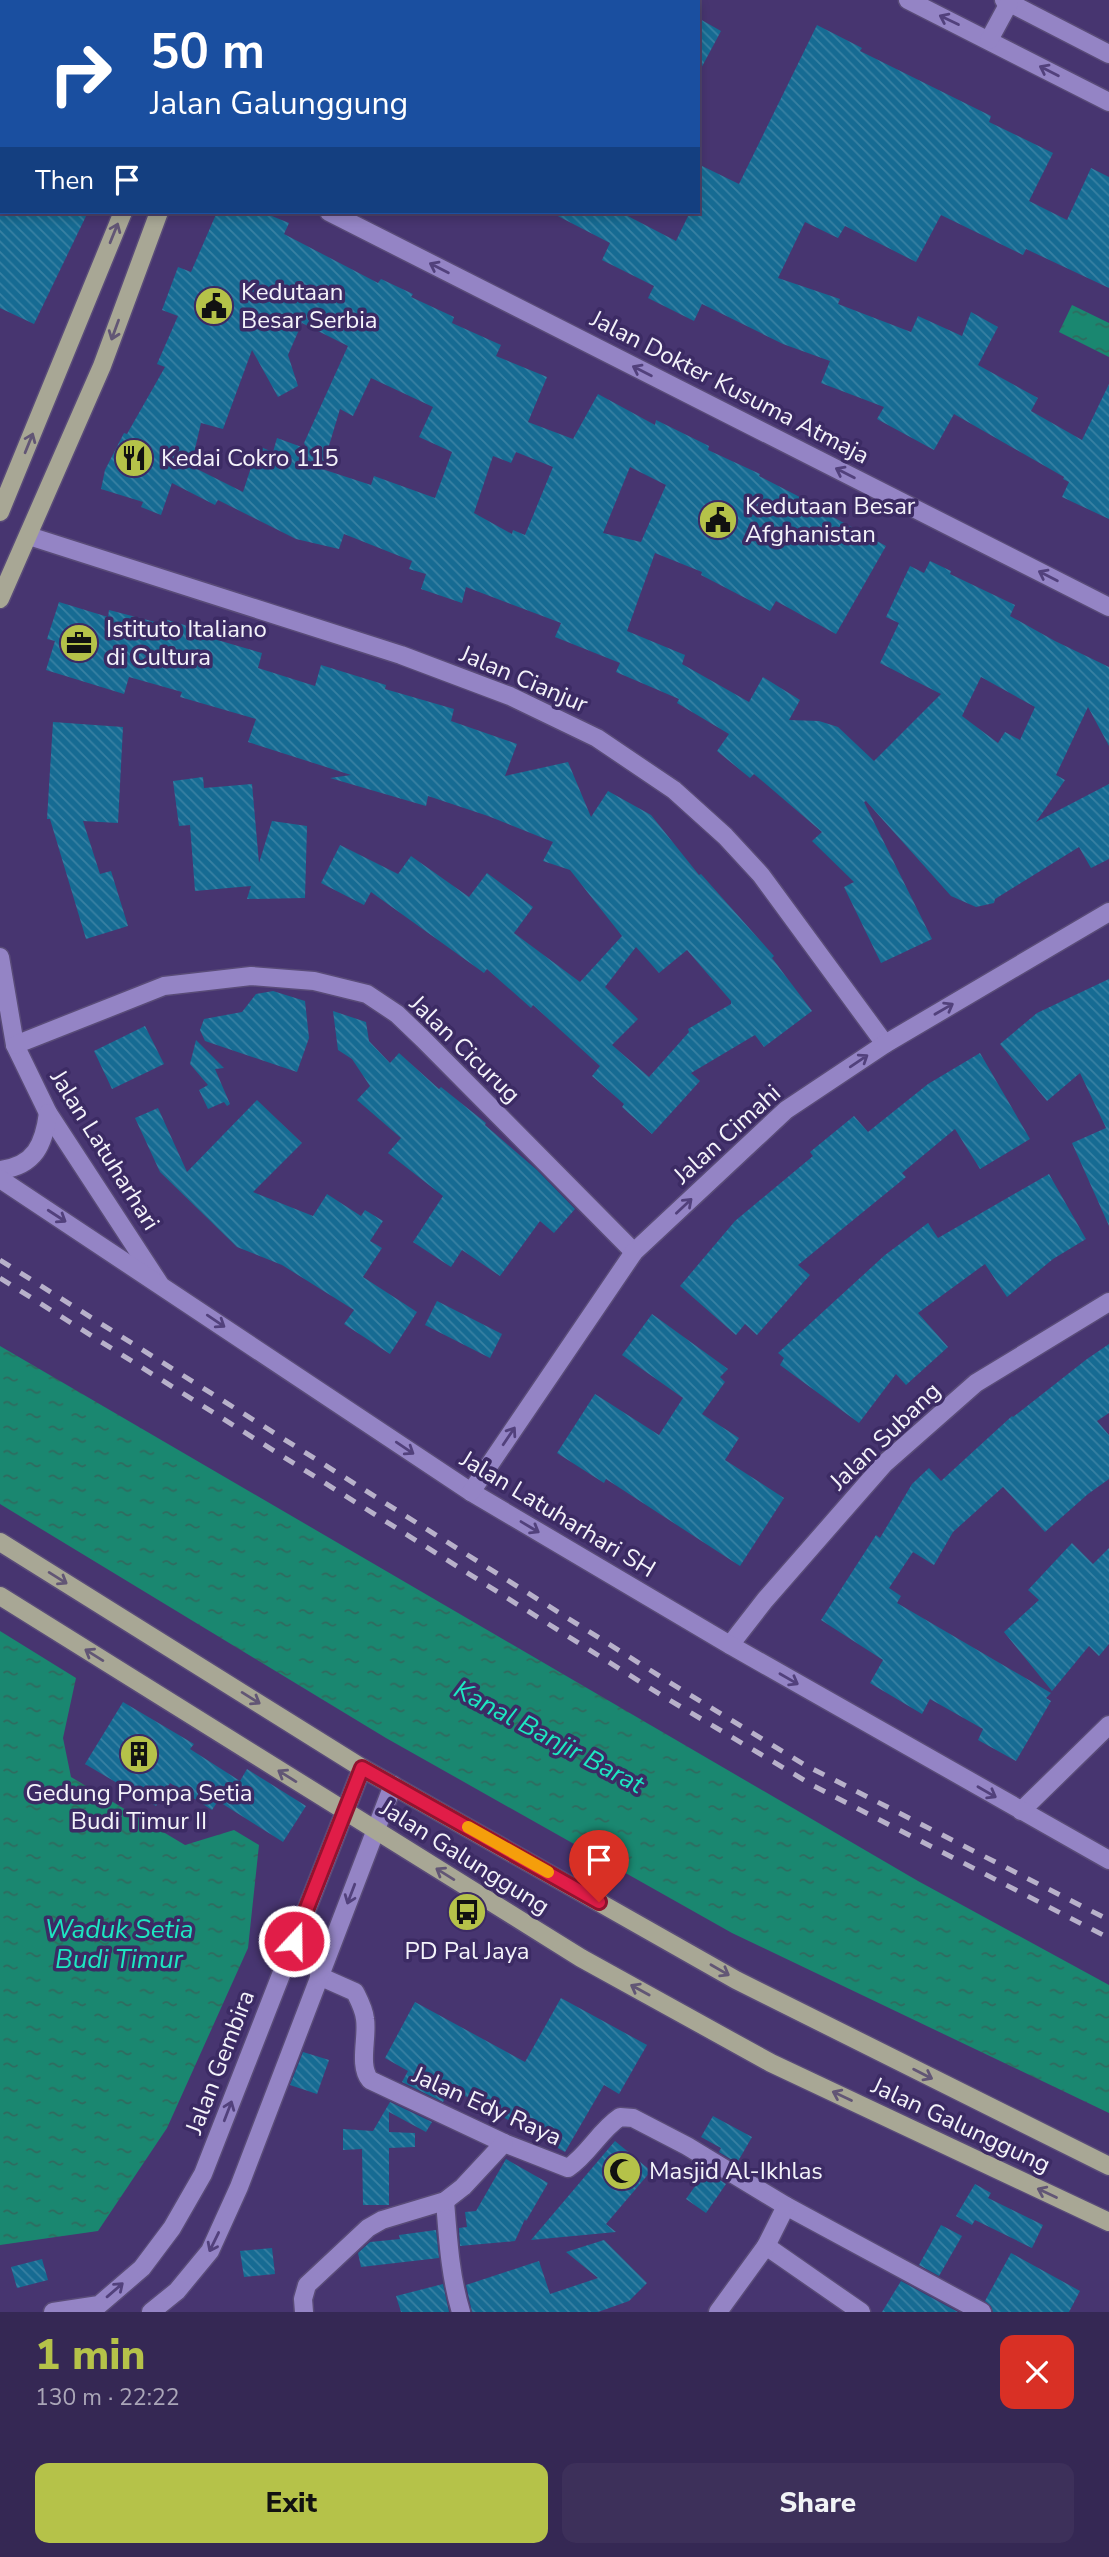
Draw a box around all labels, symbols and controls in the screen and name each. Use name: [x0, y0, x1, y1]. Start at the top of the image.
one-way arrow: [939, 13, 960, 27]
text: 50 m: [150, 18, 265, 85]
icon: right: [35, 28, 126, 119]
one-way arrow: [1039, 64, 1060, 78]
text: Jalan Galunggung: [150, 82, 408, 125]
icon: arrive: [108, 161, 146, 199]
text: Then: [35, 163, 94, 198]
one-way arrow: [109, 222, 122, 244]
one-way arrow: [429, 260, 450, 274]
place label: Kedutaan Besar Serbia: [241, 276, 377, 336]
public building icon: Kedutaan Besar Serbia: [193, 285, 235, 327]
street label: Jalan Dokter Kusuma Atmaja: [584, 302, 875, 471]
one-way arrow: [108, 318, 120, 340]
one-way arrow: [632, 363, 653, 377]
one-way arrow: [23, 433, 36, 455]
restaurant icon: Kedai Cokro 115: [113, 437, 155, 479]
place label: Kedai Cokro 115: [161, 442, 339, 474]
one-way arrow: [835, 466, 856, 480]
place label: Kedutaan Besar Afghanistan: [745, 490, 916, 550]
public building icon: Kedutaan Besar Afghanistan: [697, 499, 739, 541]
one-way arrow: [1038, 569, 1059, 583]
place label: Istituto Italiano di Cultura: [106, 613, 267, 673]
office icon: Istituto Italiano di Cultura: [58, 622, 100, 664]
street label: Jalan Cianjur: [454, 637, 593, 720]
street label: Jalan Cicurug: [402, 987, 527, 1110]
one-way arrow: [933, 1002, 953, 1016]
one-way arrow: [849, 1054, 868, 1068]
street label: Jalan Latuharhari: [42, 1063, 167, 1236]
street label: Jalan Cimahi: [666, 1077, 788, 1191]
one-way arrow: [675, 1197, 692, 1214]
one-way arrow: [47, 1209, 66, 1224]
one-way arrow: [206, 1314, 225, 1328]
street label: Jalan Subang: [822, 1375, 947, 1498]
one-way arrow: [502, 1426, 516, 1446]
one-way arrow: [395, 1441, 414, 1455]
street label: Jalan Latuharhari SH: [454, 1443, 662, 1585]
one-way arrow: [519, 1520, 539, 1534]
one-way arrow: [47, 1571, 67, 1585]
one-way arrow: [85, 1648, 104, 1663]
water label: Kanal Banjir Barat: [448, 1672, 651, 1802]
one-way arrow: [779, 1672, 799, 1686]
one-way arrow: [240, 1692, 260, 1706]
building icon: Gedung Pompa Setia Budi Timur II: [118, 1733, 160, 1775]
one-way arrow: [278, 1768, 297, 1783]
place label: Gedung Pompa Setia Budi Timur II: [25, 1777, 253, 1837]
one-way arrow: [976, 1786, 997, 1799]
street label: Jalan Galunggung: [374, 1792, 556, 1922]
pin: [569, 1830, 629, 1902]
icon: arrive: [580, 1841, 618, 1879]
one-way arrow: [436, 1866, 456, 1880]
one-way arrow: [344, 1882, 356, 1904]
bus stop icon: PD Pal Jaya: [446, 1891, 488, 1933]
position arrow: [257, 1904, 331, 1978]
water label: Waduk Setia Budi Timur: [44, 1912, 194, 1977]
place label: PD Pal Jaya: [405, 1935, 529, 1967]
one-way arrow: [710, 1964, 730, 1978]
one-way arrow: [631, 1983, 651, 1997]
street label: Jalan Gembira: [178, 1985, 262, 2139]
street label: Jalan Edy Raya: [407, 2058, 567, 2153]
one-way arrow: [912, 2068, 933, 2082]
street label: Jalan Galunggung: [866, 2069, 1056, 2180]
one-way arrow: [831, 2089, 853, 2102]
one-way arrow: [222, 2100, 235, 2122]
mosque icon: Masjid Al-Ikhlas: [601, 2150, 643, 2192]
place label: Masjid Al-Ikhlas: [649, 2155, 823, 2187]
one-way arrow: [1037, 2186, 1058, 2200]
one-way arrow: [206, 2231, 220, 2252]
one-way arrow: [106, 2283, 124, 2298]
text: 1 min: [35, 2327, 145, 2384]
button: close: [1000, 2335, 1074, 2409]
text: 130 m · 22:22: [35, 2382, 180, 2413]
button: Exit: [35, 2463, 548, 2543]
button: Share: [562, 2463, 1074, 2543]

